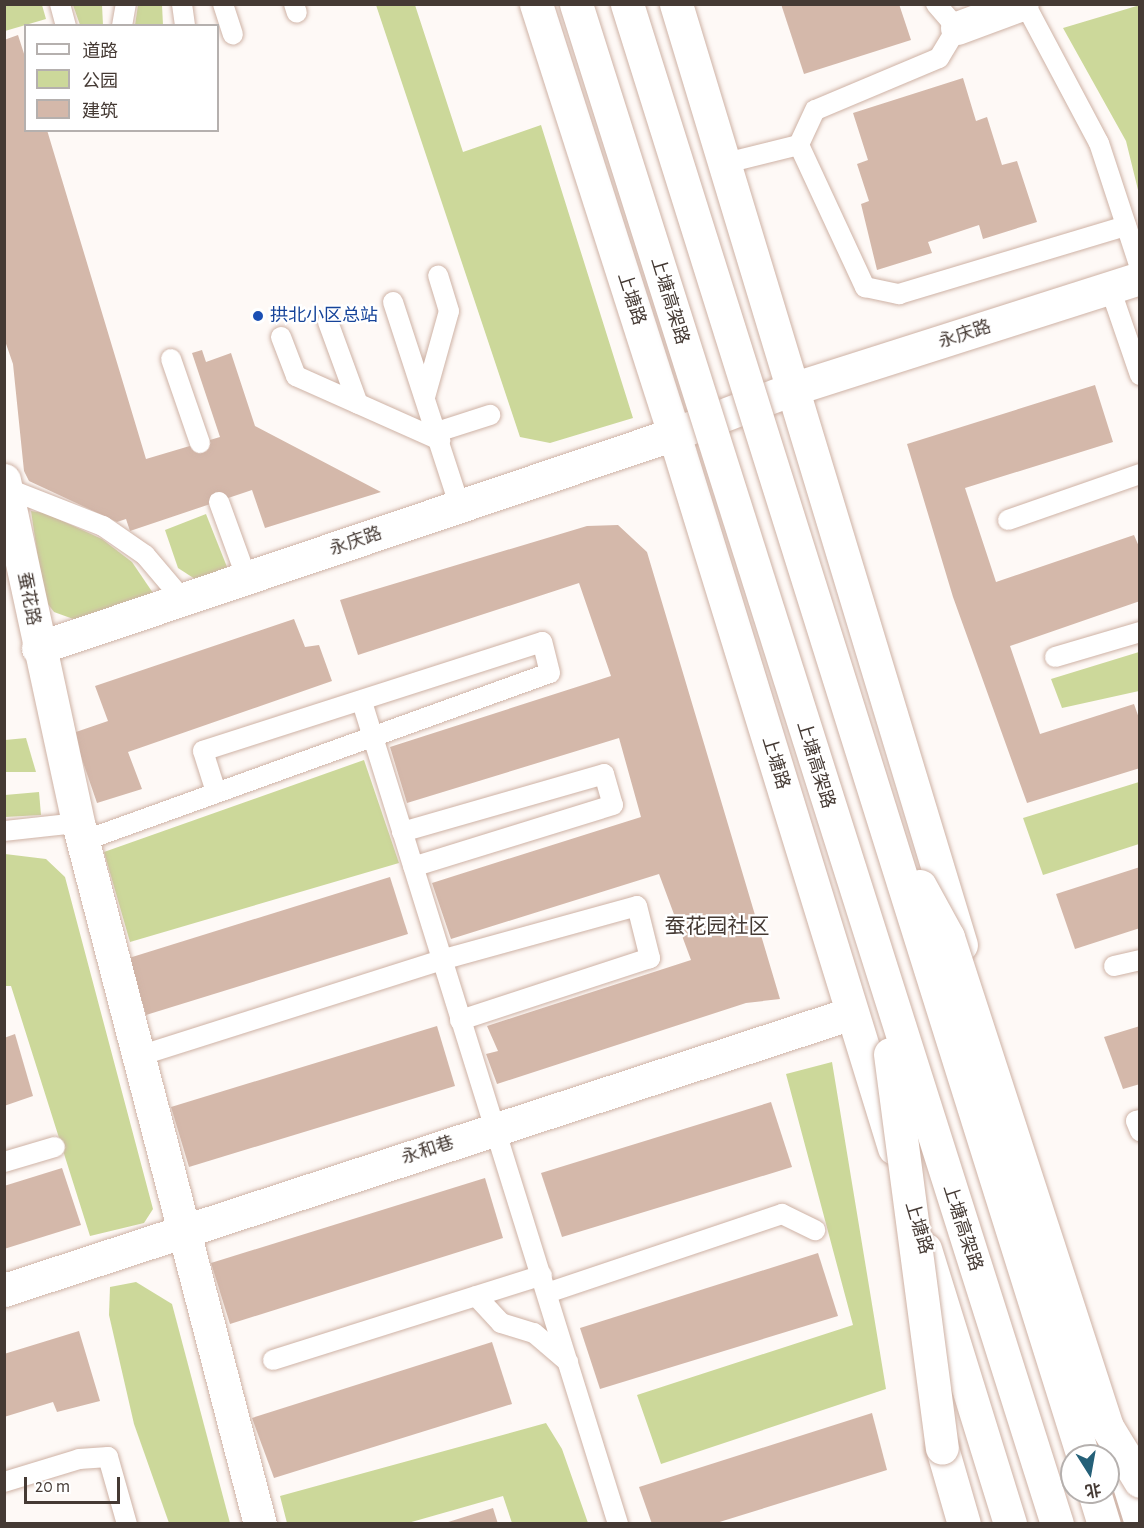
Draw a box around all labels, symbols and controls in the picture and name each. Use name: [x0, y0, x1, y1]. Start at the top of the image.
legend: [24, 24, 219, 132]
text: 道路: [82, 43, 118, 61]
text: 公园: [82, 73, 118, 91]
text: 建筑: [82, 103, 118, 121]
street label: 上塘高架路: [646, 255, 692, 347]
street label: 上塘路: [612, 270, 650, 328]
place label: 拱北小区总站: [270, 305, 378, 327]
marker: 拱北小区总站: [251, 309, 265, 323]
street label: 永庆路: [936, 316, 994, 354]
street label: 永庆路: [327, 523, 385, 561]
street label: 蚕花路: [12, 570, 44, 628]
street label: 上塘高架路: [792, 719, 838, 811]
street label: 上塘路: [757, 734, 793, 792]
district label: 蚕花园社区: [665, 914, 769, 940]
street label: 永和巷: [399, 1132, 457, 1170]
street label: 上塘高架路: [938, 1182, 986, 1274]
street label: 上塘路: [900, 1199, 936, 1257]
north arrow: [1060, 1444, 1120, 1504]
scale bar: [27, 1465, 123, 1503]
text: 20 m: [35, 1478, 70, 1496]
text: 北: [1084, 1480, 1102, 1499]

